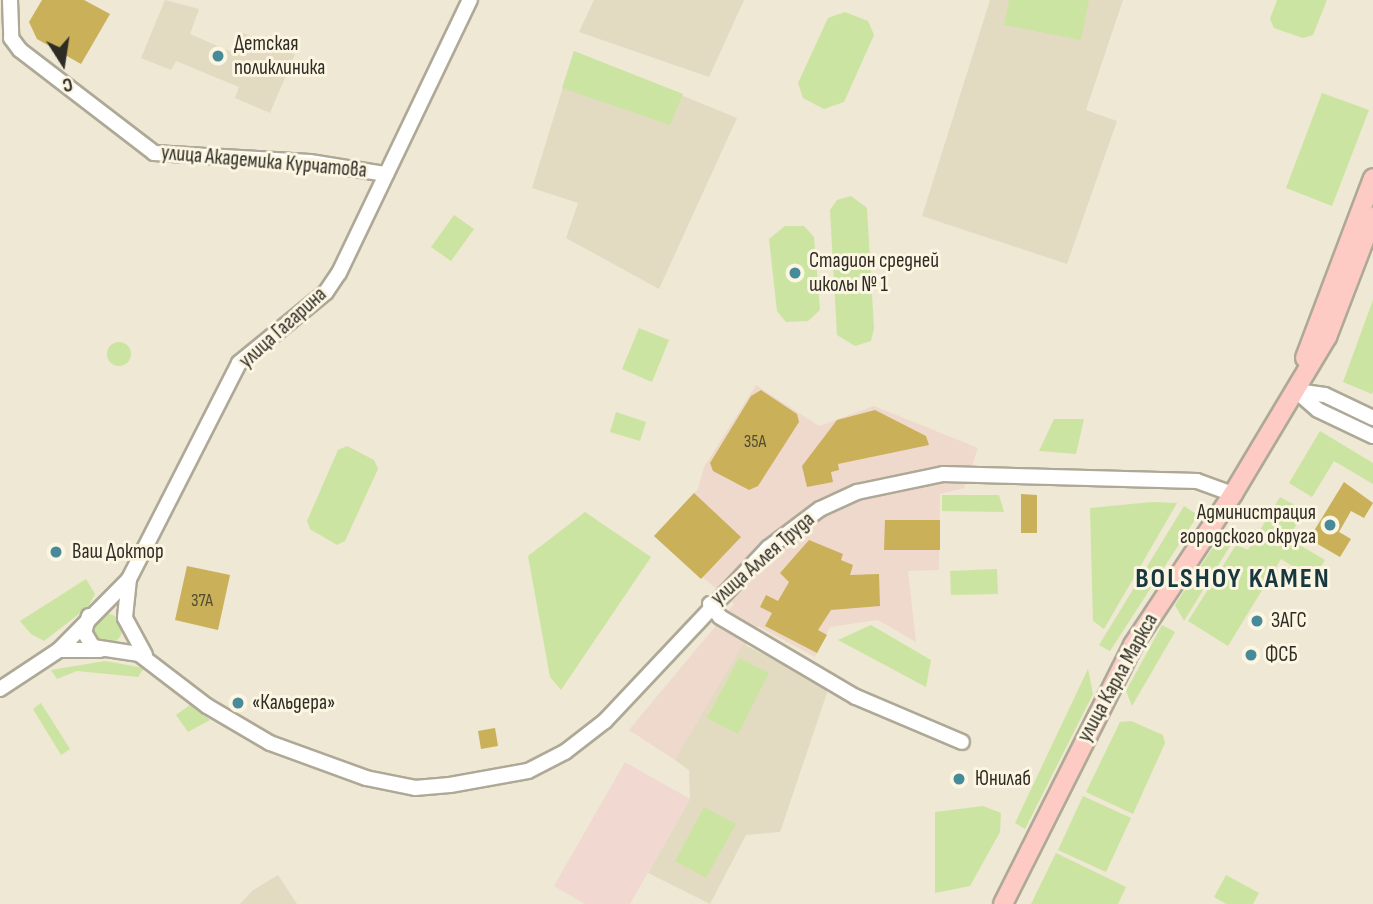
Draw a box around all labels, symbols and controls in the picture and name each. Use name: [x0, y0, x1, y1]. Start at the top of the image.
north arrow: [28, 28, 98, 98]
place label: Детская поликлиника: [234, 31, 325, 81]
marker: Детская поликлиника: [208, 46, 228, 66]
text: С: [60, 72, 75, 96]
street label: улица Академика Курчатова: [160, 140, 368, 184]
place label: Стадион средней школы № 1: [809, 248, 939, 298]
marker: Стадион средней школы № 1: [787, 265, 803, 281]
street label: улица Гагарина: [234, 282, 332, 374]
house number: 35А: [744, 431, 766, 453]
place label: Администрация городского округа: [1180, 500, 1316, 550]
street label: улица Аллея Труда: [706, 507, 820, 611]
marker: Администрация городского округа: [1322, 517, 1338, 533]
place label: Ваш Доктор: [72, 539, 164, 565]
marker: Ваш Доктор: [46, 542, 66, 562]
district label: BOLSHOY KAMEN: [1137, 562, 1329, 596]
house number: 37А: [191, 590, 213, 612]
place label: ЗАГС: [1271, 608, 1307, 634]
street label: улица Карла Маркса: [1072, 609, 1164, 747]
marker: ЗАГС: [1249, 613, 1265, 629]
place label: ФСБ: [1265, 642, 1298, 668]
marker: ФСБ: [1243, 647, 1259, 663]
place label: «Кальдера»: [252, 690, 335, 716]
marker: «Кальдера»: [230, 695, 246, 711]
place label: Юнилаб: [975, 766, 1031, 792]
marker: Юнилаб: [949, 769, 969, 789]

